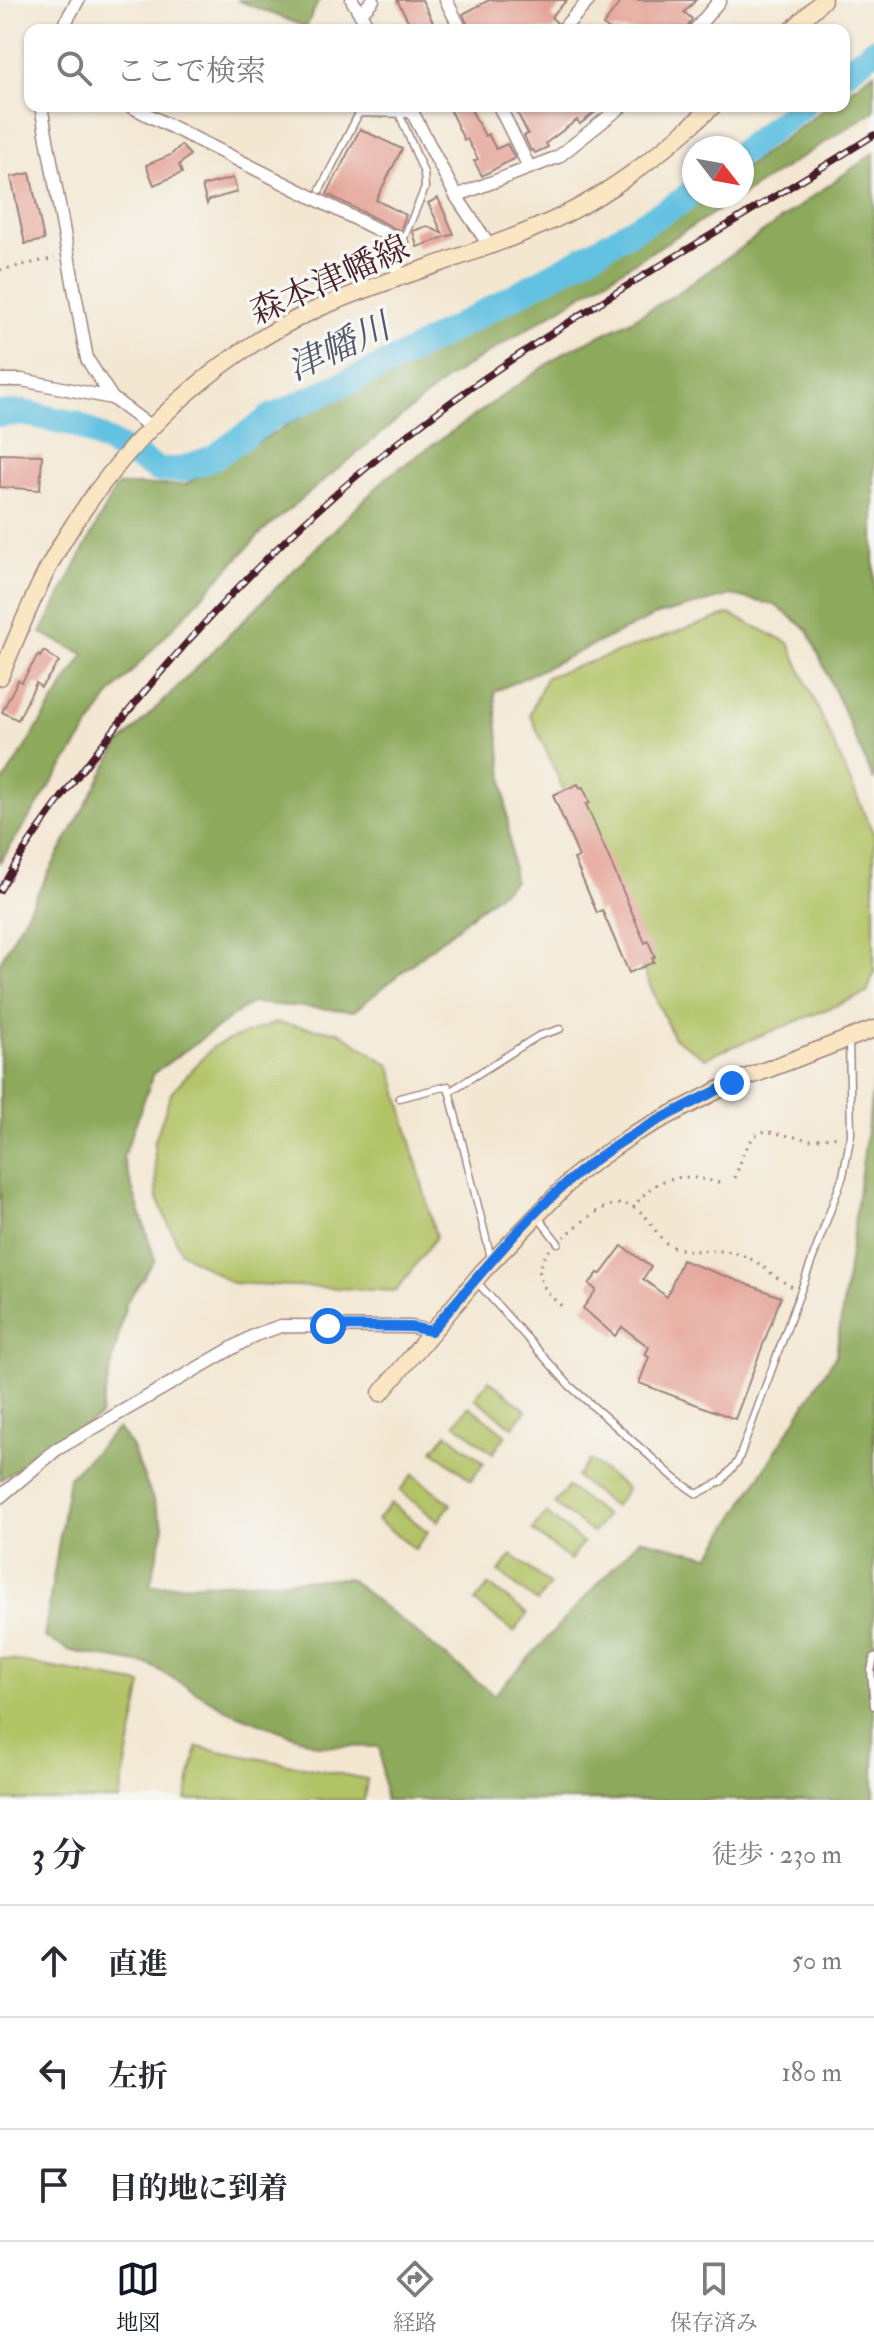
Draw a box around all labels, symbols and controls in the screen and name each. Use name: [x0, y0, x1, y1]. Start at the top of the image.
search box: [24, 24, 850, 112]
icon: search: [52, 46, 96, 90]
text: ここで検索: [116, 53, 266, 90]
north arrow: [682, 136, 754, 208]
street label: 森本津幡線: [243, 226, 416, 335]
water label: 津幡川: [280, 302, 401, 391]
route end: [714, 1065, 750, 1101]
route start: [310, 1308, 346, 1344]
text: 3 分: [32, 1834, 86, 1877]
text: 徒歩 · 230 m: [712, 1839, 842, 1871]
icon: ahead: [32, 1939, 76, 1983]
text: 50 m: [792, 1945, 842, 1977]
text: 直進: [108, 1946, 168, 1983]
icon: left: [32, 2051, 76, 2095]
text: 180 m: [782, 2057, 842, 2089]
text: 左折: [108, 2058, 168, 2095]
icon: arrive: [32, 2163, 76, 2207]
text: 目的地に到着: [108, 2170, 288, 2207]
tab: 地図: [116, 2257, 160, 2337]
tab: 経路: [393, 2257, 437, 2337]
tab: 保存済み: [670, 2257, 758, 2337]

